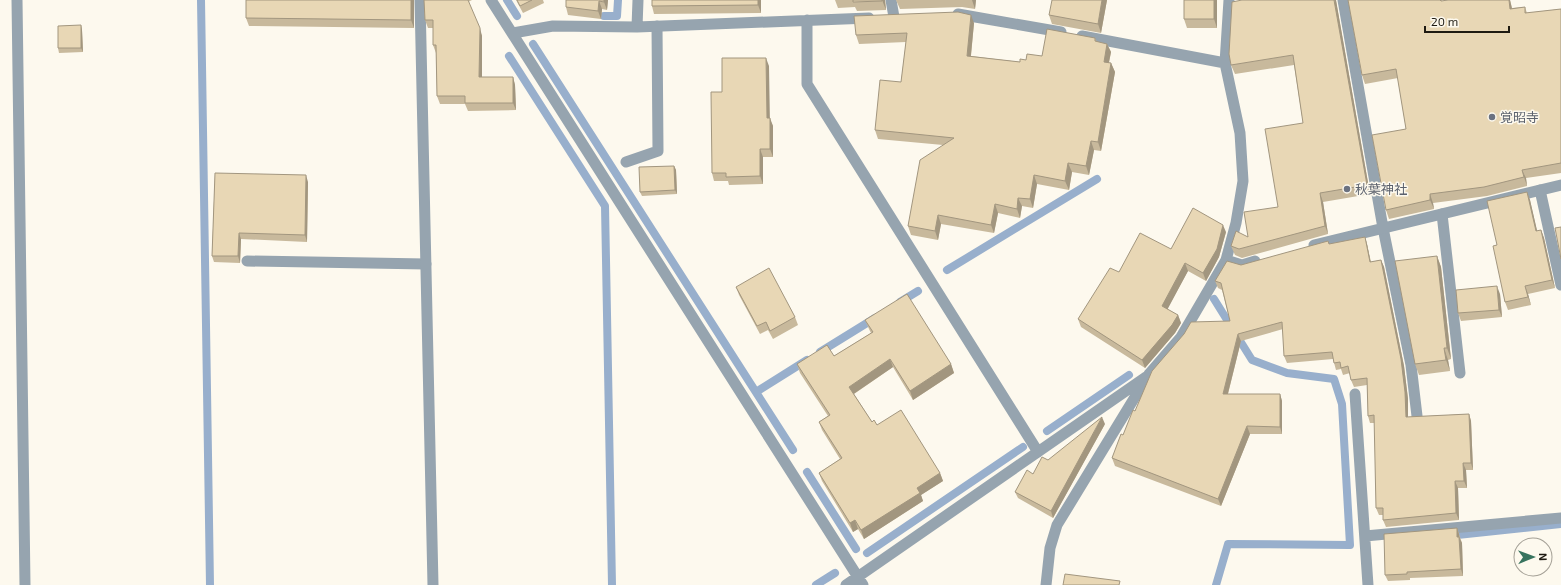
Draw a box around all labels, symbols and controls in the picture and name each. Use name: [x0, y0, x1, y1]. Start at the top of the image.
scale bar: [1425, 8, 1509, 34]
text: 20 m: [1431, 14, 1458, 28]
place label: 覚昭寺: [1500, 109, 1539, 125]
marker: 覚昭寺: [1487, 112, 1497, 122]
place label: 秋葉神社: [1355, 181, 1407, 197]
marker: 秋葉神社: [1342, 184, 1352, 194]
north arrow: [1513, 537, 1553, 577]
text: N: [1537, 553, 1550, 561]

